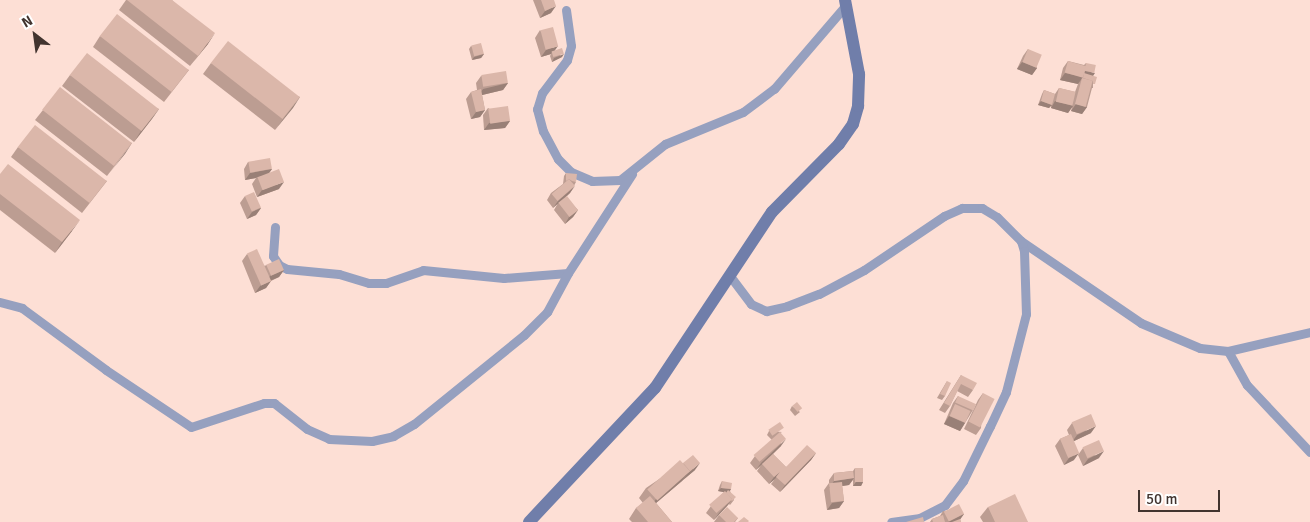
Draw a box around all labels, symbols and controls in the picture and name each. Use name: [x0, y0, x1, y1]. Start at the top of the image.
north arrow: [10, 10, 60, 60]
text: N: [19, 12, 36, 31]
scale bar: [1140, 480, 1222, 512]
text: 50 m: [1146, 490, 1177, 508]

